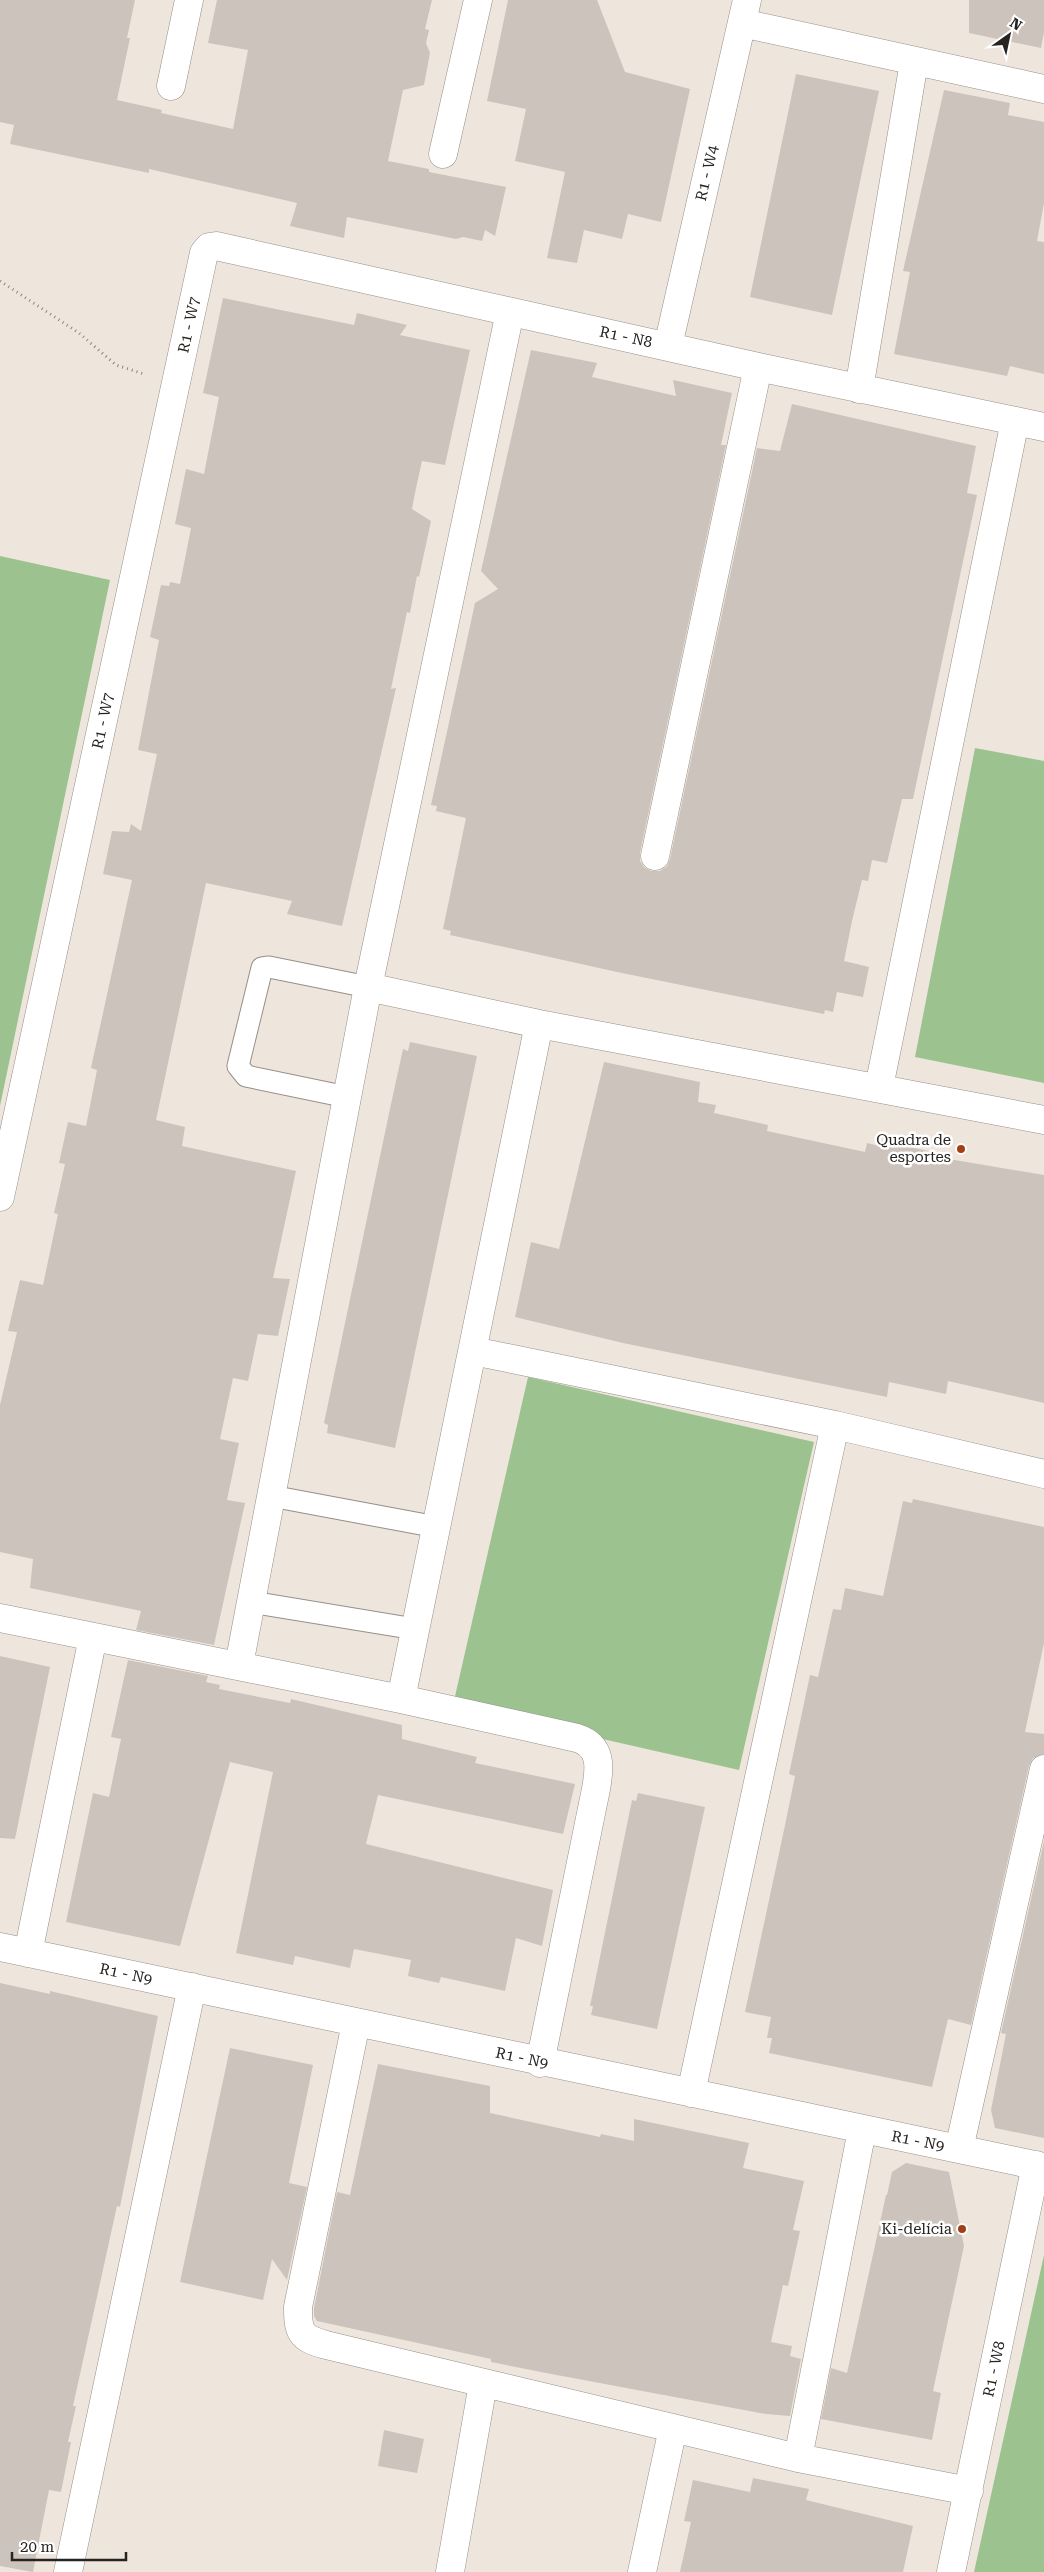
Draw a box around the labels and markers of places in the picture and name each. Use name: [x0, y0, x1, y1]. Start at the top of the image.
place label: Quadra de esportes: [876, 1131, 951, 1166]
marker: Quadra de esportes: [955, 1143, 967, 1155]
place label: Ki-delícia: [881, 2220, 952, 2238]
marker: Ki-delícia: [956, 2223, 968, 2235]

